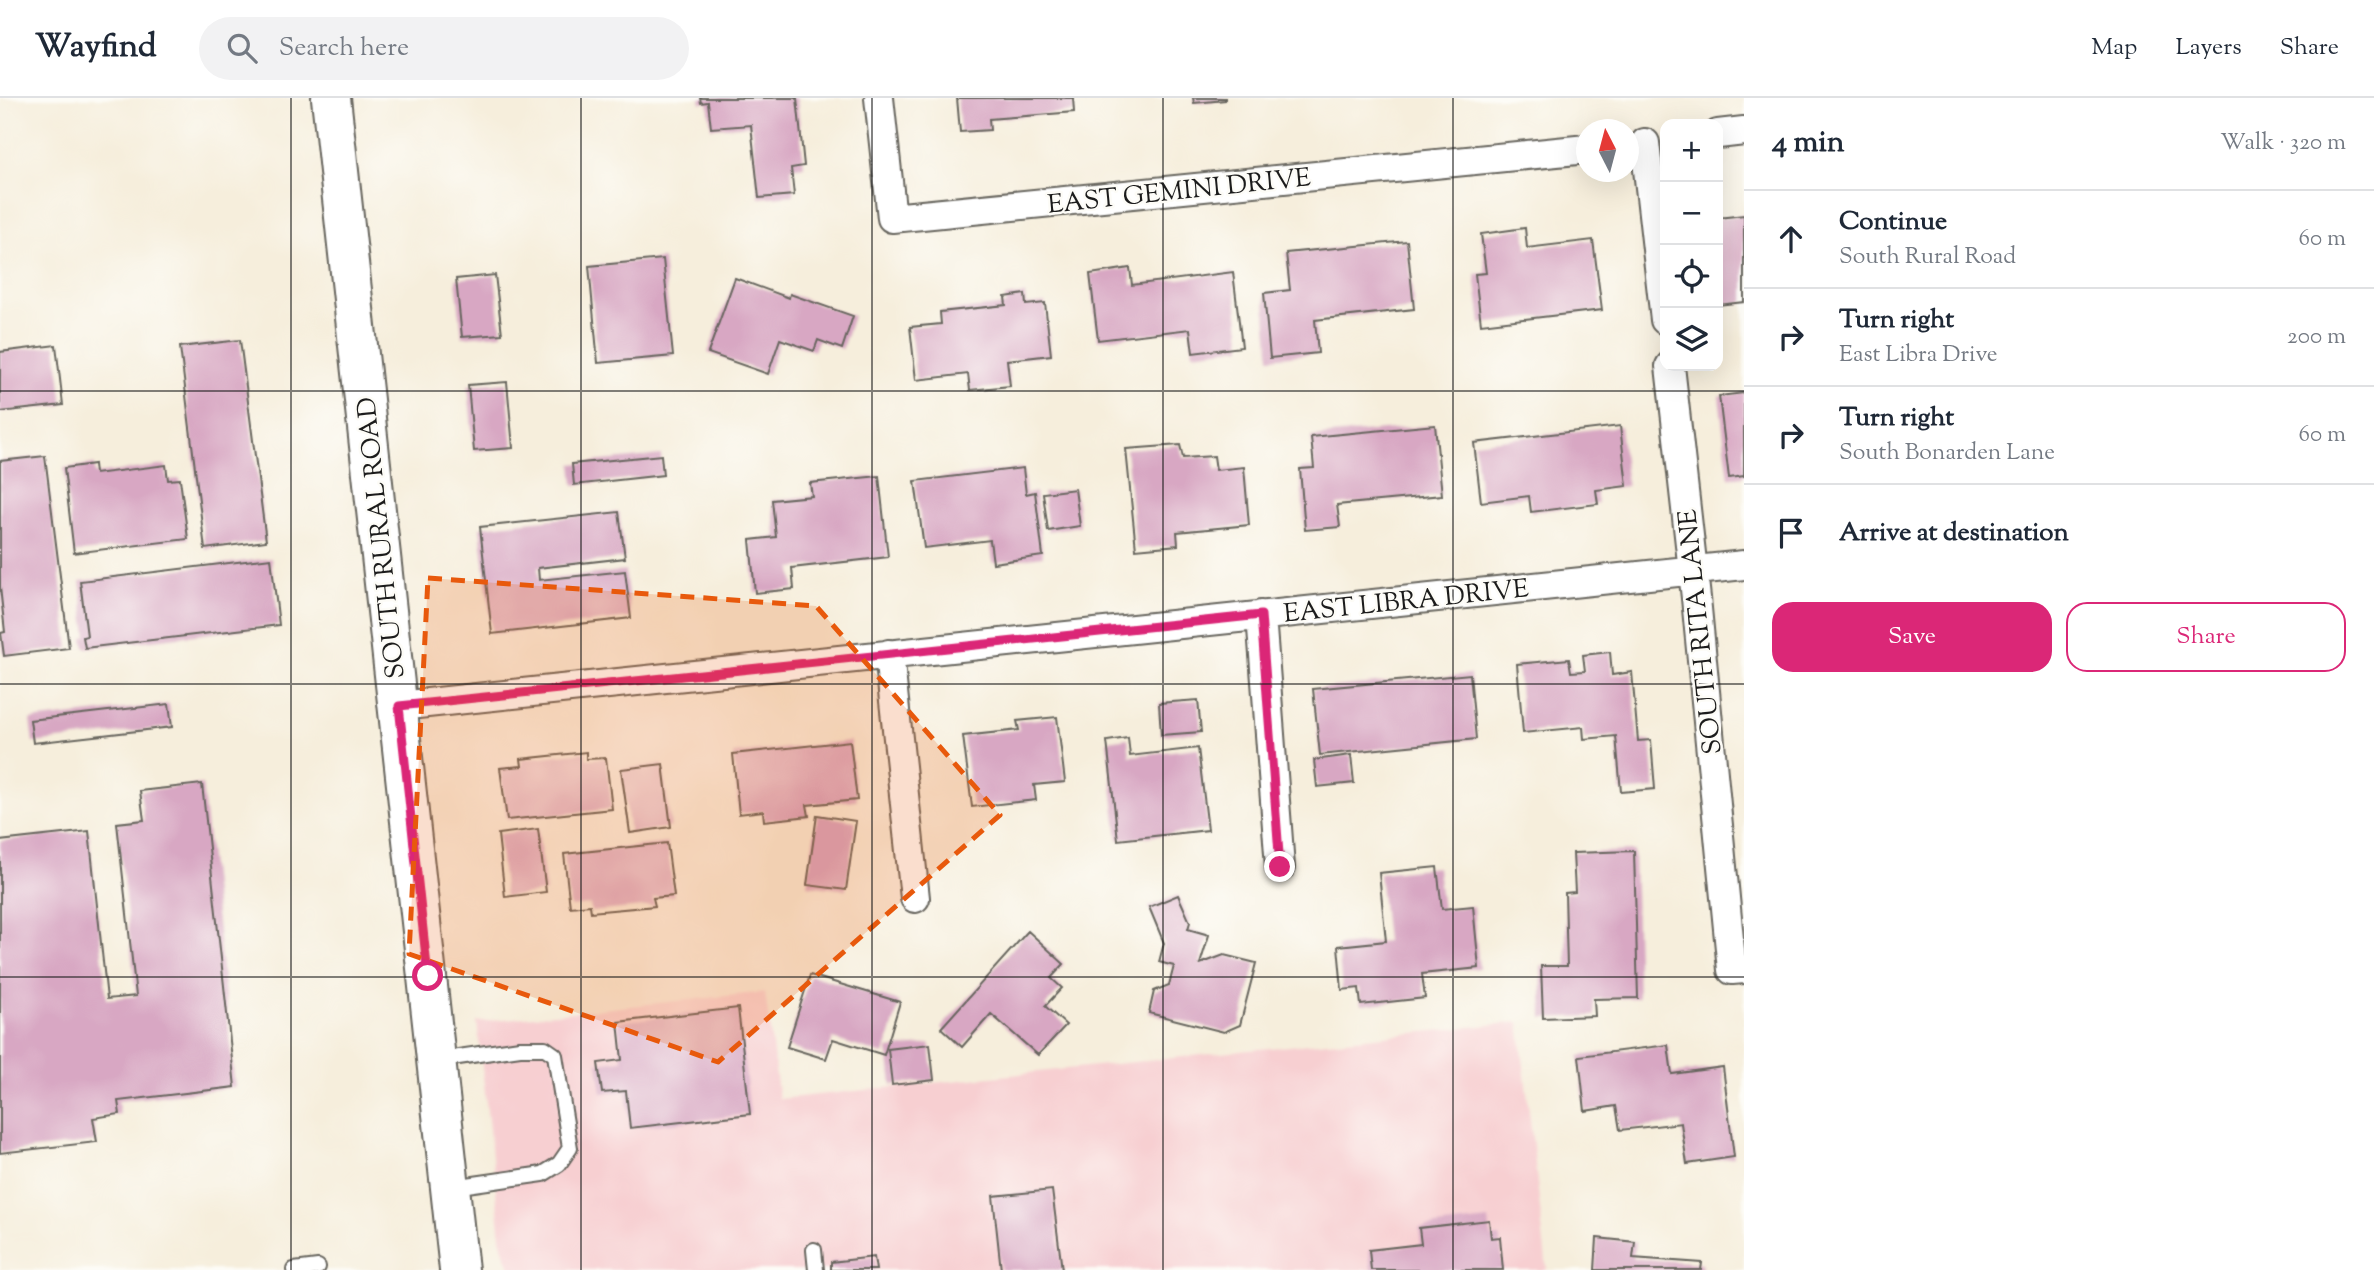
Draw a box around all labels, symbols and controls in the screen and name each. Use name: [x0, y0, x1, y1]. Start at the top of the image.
search box: [199, 17, 689, 80]
text: Wayfind: [35, 24, 157, 72]
icon: search: [223, 29, 261, 67]
text: Search here: [279, 30, 409, 67]
text: Map: [2091, 31, 2137, 65]
text: Layers: [2175, 31, 2242, 65]
text: Share: [2280, 31, 2339, 65]
north arrow: [1576, 119, 1639, 182]
map controls: [1660, 119, 1723, 371]
button: +: [1660, 119, 1723, 182]
text: 4 min: [1772, 122, 1845, 165]
text: Walk · 320 m: [2220, 127, 2346, 160]
street label: EAST GEMINI DRIVE: [1046, 160, 1313, 225]
button: −: [1660, 182, 1723, 245]
text: Continue: [1839, 204, 1947, 241]
icon: ahead: [1772, 220, 1810, 258]
text: 60 m: [2298, 223, 2346, 256]
text: South Rural Road: [1839, 241, 2016, 274]
button: locate: [1660, 245, 1723, 308]
text: Turn right: [1839, 302, 1954, 339]
button: layers: [1660, 308, 1723, 371]
icon: right: [1772, 318, 1810, 356]
text: 200 m: [2287, 321, 2346, 354]
text: East Libra Drive: [1839, 339, 1998, 372]
street label: SOUTH RURAL ROAD: [349, 395, 416, 680]
text: Turn right: [1839, 400, 1954, 437]
icon: right: [1772, 416, 1810, 454]
text: 60 m: [2298, 419, 2346, 452]
text: South Bonarden Lane: [1839, 437, 2055, 470]
street label: SOUTH RITA LANE: [1670, 507, 1733, 756]
icon: arrive: [1772, 514, 1810, 552]
text: Arrive at destination: [1839, 515, 2069, 552]
street label: EAST LIBRA DRIVE: [1282, 571, 1531, 634]
button: Save: [1772, 602, 2052, 672]
button: Share: [2066, 602, 2346, 672]
route end: [1264, 851, 1295, 882]
route start: [412, 960, 443, 991]

